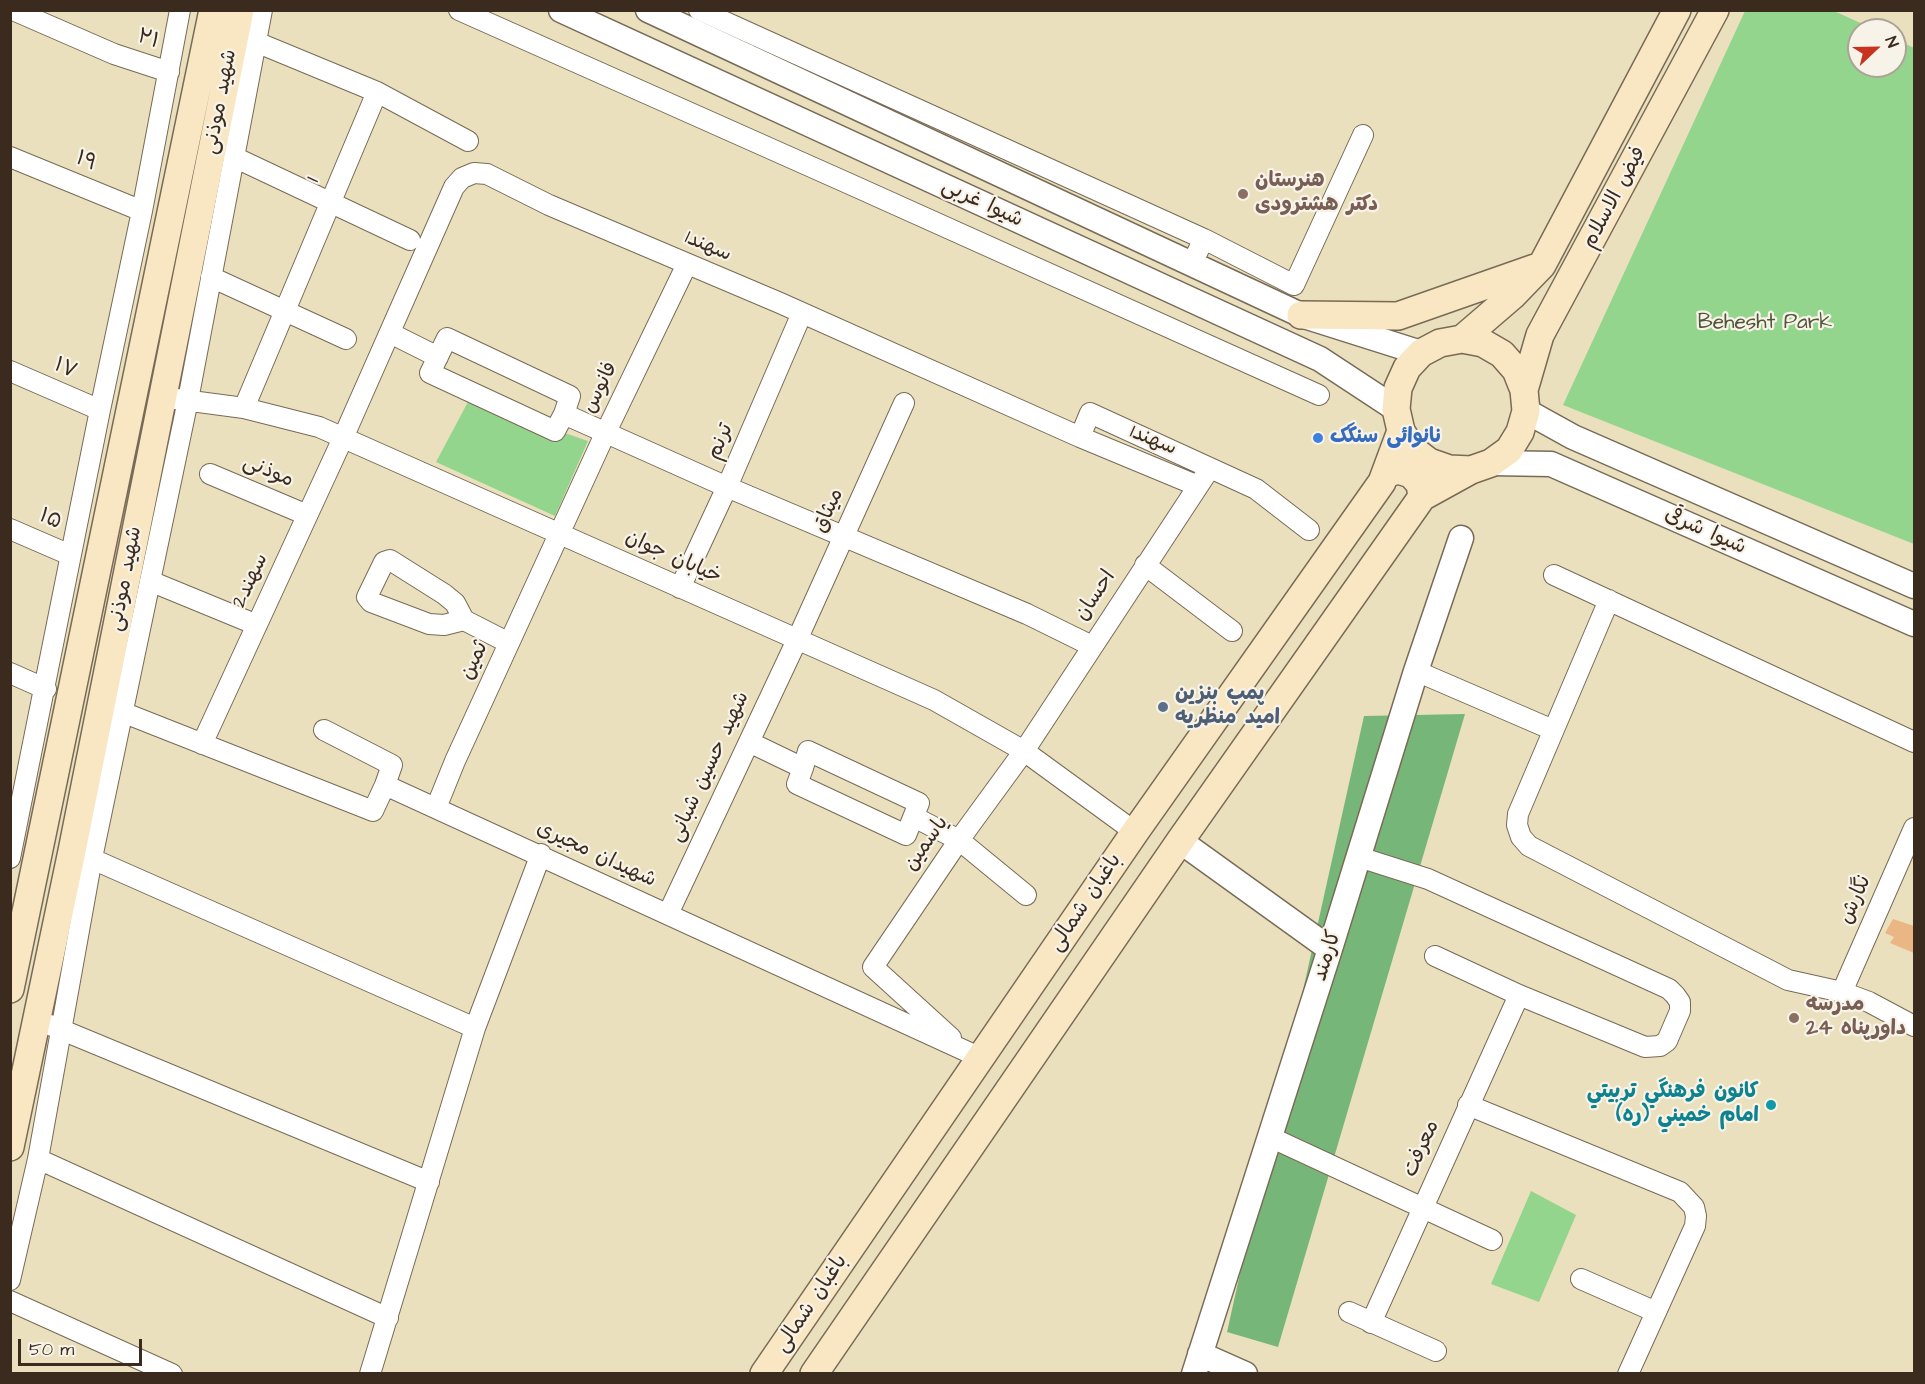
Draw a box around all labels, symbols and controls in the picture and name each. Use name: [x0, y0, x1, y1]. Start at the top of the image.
north arrow: [1847, 18, 1907, 78]
street label: ۲۱: [134, 25, 162, 55]
text: N: [1880, 33, 1904, 51]
street label: شهید موذنی: [198, 47, 244, 157]
street label: فیض الاسلام: [1578, 143, 1652, 253]
street label: ۱۹: [72, 146, 100, 178]
place label: هنرستان دکتر هشترودی: [1255, 169, 1378, 219]
street label: 1: [302, 174, 326, 186]
street label: شیوا غربی: [937, 174, 1027, 234]
marker: هنرستان دکتر هشترودی: [1236, 187, 1250, 201]
street label: 1سهند: [681, 226, 735, 268]
park label: Behesht Park: [1698, 311, 1832, 337]
street label: ۱۷: [50, 353, 80, 385]
street label: فانوس: [578, 358, 624, 418]
street label: ترنم: [702, 420, 740, 464]
street label: 1سهند: [1126, 420, 1180, 462]
place label: نانوائی سنگک: [1330, 425, 1443, 451]
marker: نانوائی سنگک: [1311, 431, 1325, 445]
street label: موذنی: [239, 450, 297, 494]
street label: میثاق: [808, 485, 850, 537]
street label: شیوا شرقی: [1660, 503, 1750, 561]
street label: ۱۵: [35, 504, 65, 536]
street label: شهید موذنی: [103, 524, 149, 634]
street label: خیابان جوان: [621, 526, 725, 590]
street label: 2سهند: [227, 550, 275, 612]
street label: احسان: [1070, 566, 1122, 626]
street label: ثمین: [455, 638, 495, 684]
place label: پمپ بنزین امید منظریه: [1175, 682, 1280, 732]
street label: شهید حسین شبانی: [664, 688, 756, 846]
marker: پمپ بنزین امید منظریه: [1156, 700, 1170, 714]
street label: یاسمین: [899, 812, 955, 876]
street label: شهیدان مجیری: [532, 816, 660, 894]
street label: باغبان شمالی: [1044, 849, 1128, 957]
street label: نگارش: [1834, 872, 1878, 928]
street label: کارمند: [1308, 928, 1348, 984]
place label: مدرسه داورپناه 24: [1806, 993, 1906, 1043]
marker: مدرسه داورپناه 24: [1787, 1011, 1801, 1025]
place label: كانون فرهنگي تربيتي امام خميني (ره): [1587, 1080, 1759, 1130]
marker: كانون فرهنگي تربيتي امام خميني (ره): [1764, 1098, 1778, 1112]
street label: معرفت: [1398, 1117, 1446, 1181]
street label: باغبان شمالی: [770, 1250, 854, 1358]
scale bar: [21, 1327, 146, 1365]
text: 50 m: [29, 1337, 74, 1362]

